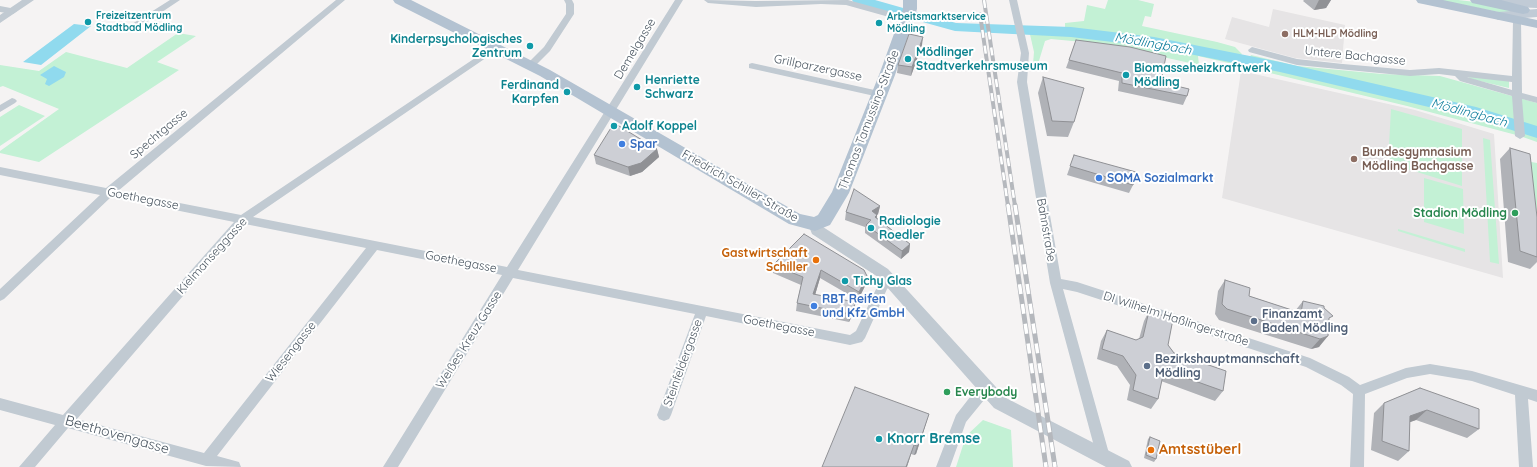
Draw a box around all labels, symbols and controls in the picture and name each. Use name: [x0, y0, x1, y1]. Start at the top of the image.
place label: Freizeitzentrum Stadtbad Mödling: [96, 10, 182, 34]
place label: Arbeitsmarktservice Mödling: [887, 11, 986, 34]
street label: Demelgasse: [611, 16, 659, 82]
marker: Freizeitzentrum Stadtbad Mödling: [83, 17, 93, 27]
marker: Arbeitsmarktservice Mödling: [874, 18, 884, 28]
place label: HLM-HLP Mödling: [1293, 28, 1378, 40]
marker: HLM-HLP Mödling: [1280, 29, 1290, 39]
water label: Mödlingbach: [1113, 30, 1193, 58]
place label: Kinderpsychologisches Zentrum: [390, 32, 522, 60]
marker: Kinderpsychologisches Zentrum: [525, 41, 535, 51]
street label: Untere Bachgasse: [1304, 44, 1406, 68]
place label: Mödlinger Stadtverkehrsmuseum: [916, 45, 1048, 73]
street label: Thomas Tamussino-Straße: [836, 48, 902, 192]
street label: Grillparzergasse: [773, 52, 863, 84]
marker: Mödlinger Stadtverkehrsmuseum: [903, 54, 913, 64]
place label: Biomasseheizkraftwerk Mödling: [1134, 61, 1271, 89]
marker: Biomasseheizkraftwerk Mödling: [1121, 70, 1131, 80]
place label: Henriette Schwarz: [645, 73, 700, 101]
place label: Ferdinand Karpfen: [501, 78, 559, 106]
marker: Henriette Schwarz: [632, 82, 642, 92]
marker: Ferdinand Karpfen: [562, 87, 572, 97]
water label: Mödlingbach: [1429, 95, 1509, 131]
street label: Spechtgasse: [127, 106, 191, 162]
place label: Adolf Koppel: [622, 119, 697, 133]
marker: Adolf Koppel: [609, 121, 619, 131]
place label: Spar: [630, 137, 657, 151]
marker: Spar: [617, 139, 627, 149]
place label: Bundesgymnasium Mödling Bachgasse: [1362, 145, 1474, 173]
street label: Friedrich Schiller-Straße: [679, 147, 801, 225]
marker: Bundesgymnasium Mödling Bachgasse: [1349, 154, 1359, 164]
place label: SOMA Sozialmarkt: [1107, 171, 1214, 185]
marker: SOMA Sozialmarkt: [1094, 173, 1104, 183]
street label: Goethegasse: [106, 185, 180, 213]
street label: Bahnstraße: [1033, 197, 1059, 263]
place label: Stadion Mödling: [1413, 206, 1507, 220]
marker: Stadion Mödling: [1510, 208, 1520, 218]
place label: Radiologie Roedler: [879, 214, 941, 242]
street label: Kielmanseggasse: [174, 215, 250, 297]
marker: Radiologie Roedler: [866, 223, 876, 233]
place label: Gastwirtschaft Schiller: [722, 246, 808, 274]
street label: Goethegasse: [424, 248, 498, 276]
marker: Gastwirtschaft Schiller: [811, 255, 821, 265]
place label: Tichy Glas: [853, 274, 912, 288]
marker: Tichy Glas: [840, 276, 850, 286]
street label: Weißes Kreuz Gasse: [433, 288, 505, 392]
street label: DI Wilhelm Haßlingerstraße: [1101, 289, 1251, 349]
place label: RBT Reifen und Kfz GmbH: [822, 292, 905, 320]
marker: RBT Reifen und Kfz GmbH: [809, 301, 819, 311]
place label: Finanzamt Baden Mödling: [1262, 307, 1348, 335]
street label: Goethegasse: [742, 312, 816, 340]
marker: Finanzamt Baden Mödling: [1249, 316, 1259, 326]
street label: Steinfeldergasse: [661, 318, 705, 408]
street label: Wiesengasse: [263, 319, 319, 385]
place label: Bezirkshauptmannschaft Mödling: [1155, 352, 1300, 380]
marker: Bezirkshauptmannschaft Mödling: [1142, 361, 1152, 371]
place label: Everybody: [955, 385, 1017, 399]
marker: Everybody: [942, 387, 952, 397]
street label: Beethovengasse: [63, 412, 171, 458]
place label: Knorr Bremse: [887, 431, 980, 447]
marker: Knorr Bremse: [874, 434, 884, 444]
place label: Amtsstüberl: [1159, 442, 1241, 458]
marker: Amtsstüberl: [1146, 445, 1156, 455]

